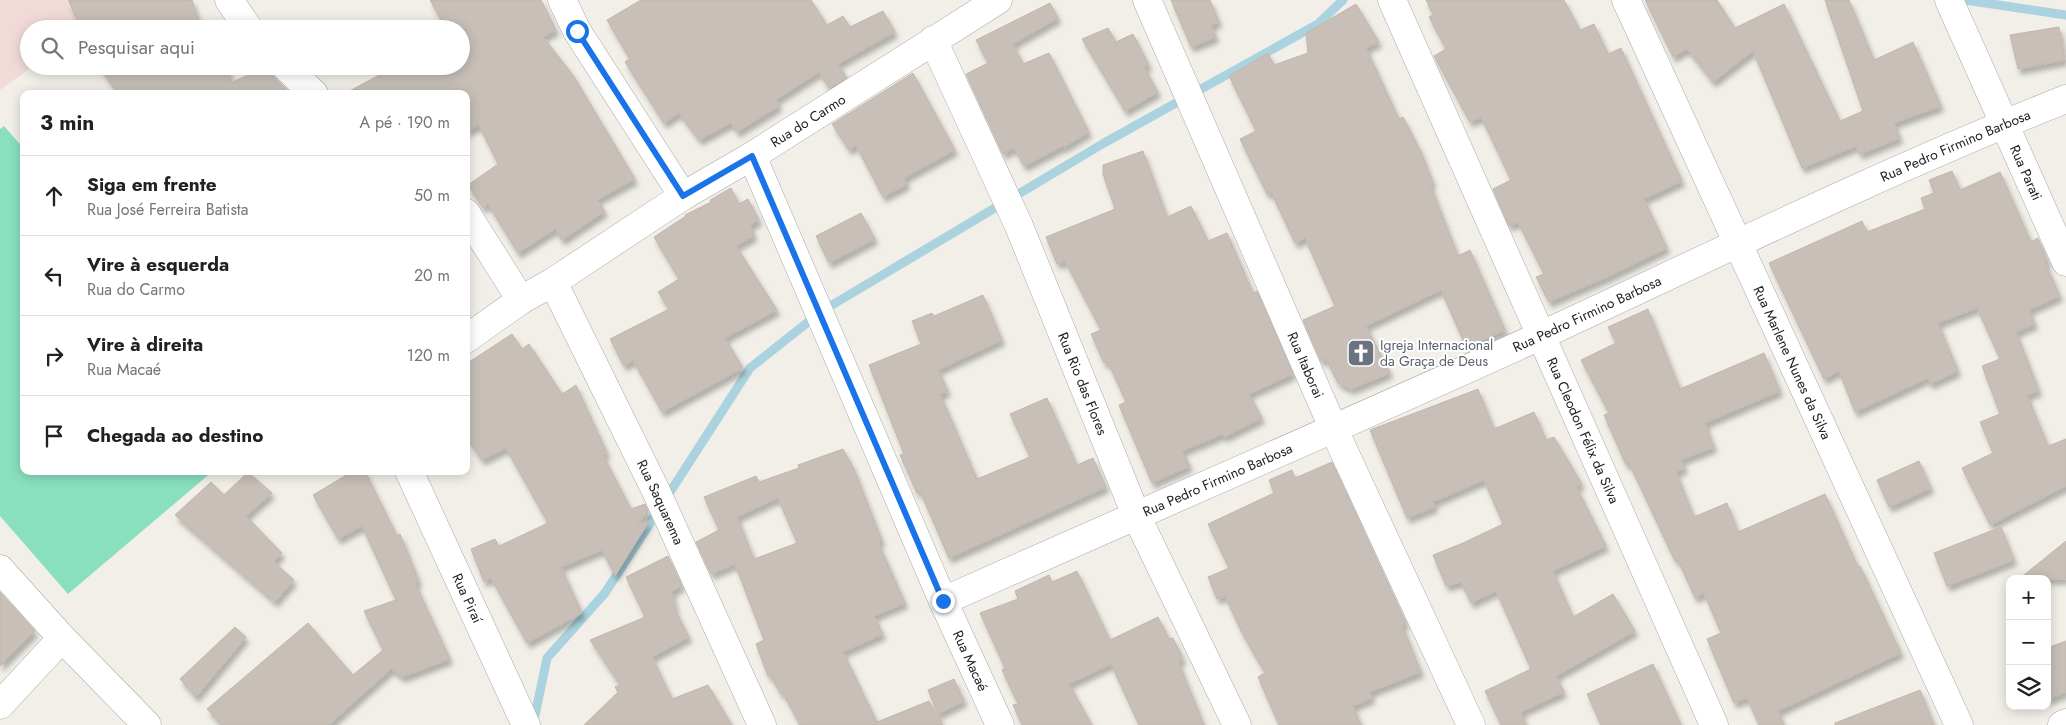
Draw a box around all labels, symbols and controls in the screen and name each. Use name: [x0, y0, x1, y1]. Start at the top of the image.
search box: [20, 20, 470, 75]
route start: [566, 20, 589, 43]
icon: search: [38, 34, 66, 62]
text: Pesquisar aqui: [78, 34, 195, 61]
street label: Rua do Carmo: [766, 89, 850, 152]
street label: Rua Pedro Firmino Barbosa: [1877, 105, 2033, 187]
text: 3 min: [40, 108, 94, 138]
text: A pé · 190 m: [360, 111, 450, 134]
street label: Rua Parati: [2005, 142, 2047, 203]
text: Siga em frente: [87, 171, 217, 198]
icon: ahead: [40, 182, 68, 210]
text: 50 m: [414, 184, 450, 207]
text: Rua José Ferreira Batista: [87, 198, 248, 221]
text: Vire à esquerda: [87, 251, 229, 278]
icon: left: [40, 262, 68, 290]
text: 20 m: [414, 264, 450, 287]
street label: Rua Pedro Firmino Barbosa: [1509, 271, 1664, 357]
text: Rua do Carmo: [87, 278, 185, 301]
street label: Rua Marlene Nunes da Silva: [1749, 282, 1837, 443]
street label: Rua Rio das Flores: [1053, 329, 1113, 438]
street label: Rua Itaborai: [1282, 329, 1329, 401]
text: Vire à direita: [87, 331, 203, 358]
place label: Igreja Internacional da Graça de Deus: [1380, 335, 1493, 371]
church icon: Igreja Internacional da Graça de Deus: [1346, 338, 1376, 368]
icon: right: [40, 342, 68, 370]
text: 120 m: [407, 344, 450, 367]
street label: Rua Cleodon Félix da Silva: [1542, 354, 1624, 507]
text: Rua Macaé: [87, 358, 161, 381]
icon: arrive: [40, 422, 68, 450]
text: Chegada ao destino: [87, 422, 263, 449]
street label: Rua Pedro Firmino Barbosa: [1140, 438, 1295, 522]
street label: Rua Saquarema: [632, 456, 689, 548]
street label: Rua Piraí: [447, 570, 488, 627]
map controls: [2006, 575, 2051, 710]
button: +: [2006, 575, 2051, 620]
route end: [932, 590, 955, 613]
button: −: [2006, 620, 2051, 665]
street label: Rua Macaé: [948, 627, 993, 694]
button: layers: [2006, 665, 2051, 710]

